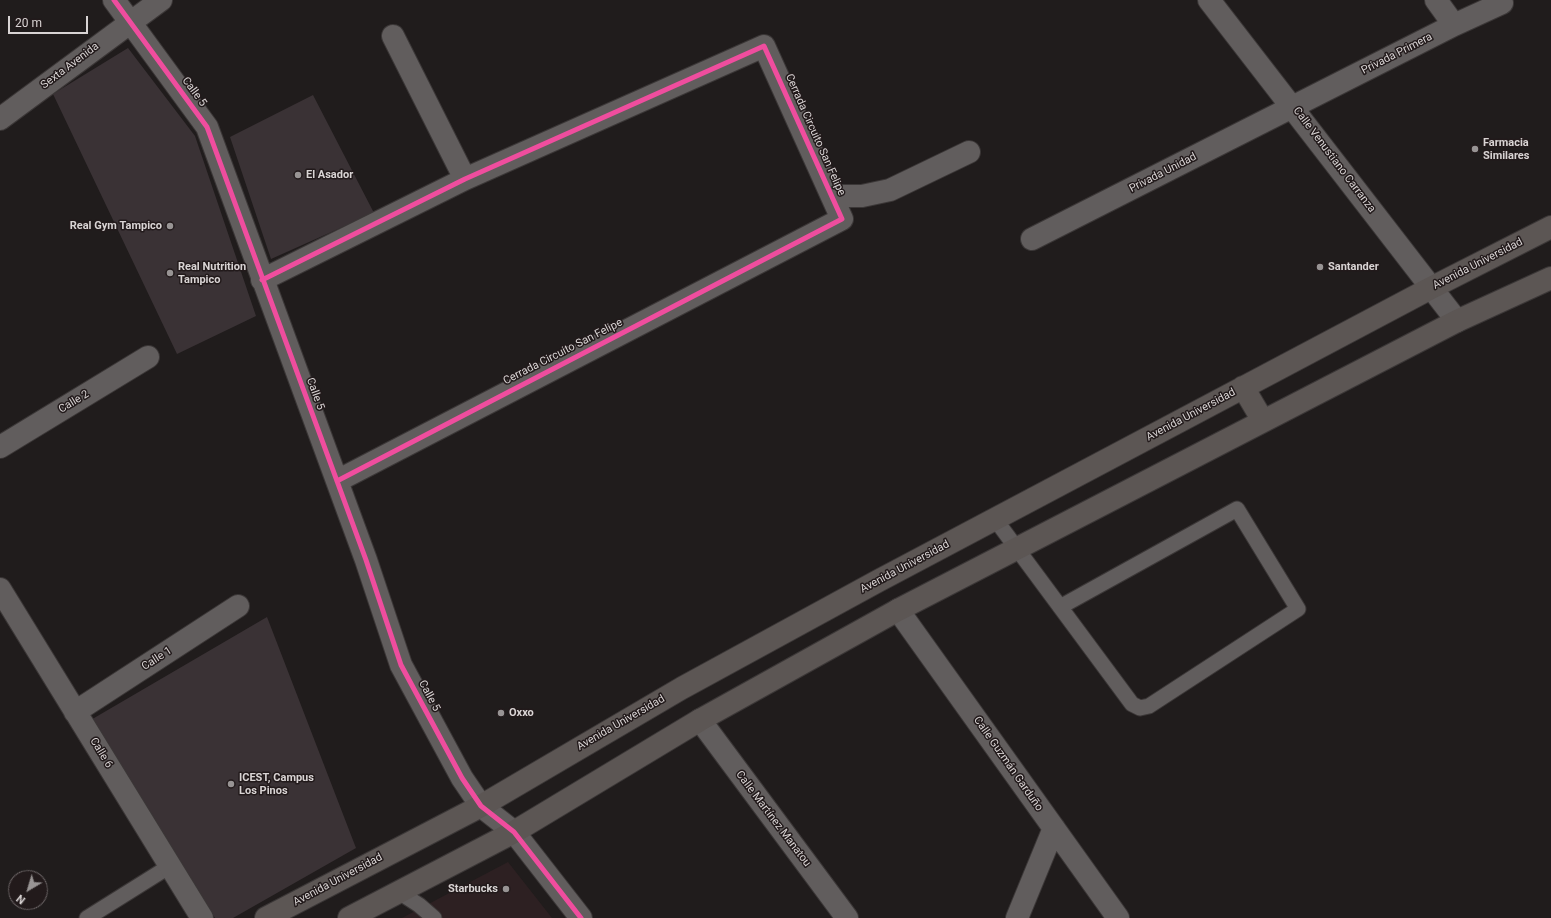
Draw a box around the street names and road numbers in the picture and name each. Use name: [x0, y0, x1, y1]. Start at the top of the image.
street label: Privada Primera: [1359, 30, 1435, 78]
street label: Sexta Avenida: [38, 40, 102, 92]
street label: Cerrada Circuito San Felipe: [782, 72, 848, 198]
street label: Calle 5: [179, 75, 209, 109]
street label: Calle Venustiano Carranza: [1290, 105, 1378, 215]
street label: Privada Unidad: [1127, 150, 1199, 196]
street label: Avenida Universidad: [1431, 236, 1525, 292]
street label: Cerrada Circuito San Felipe: [501, 316, 625, 388]
street label: Calle 5: [303, 376, 327, 412]
street label: Avenida Universidad: [1144, 386, 1238, 444]
street label: Calle 2: [56, 388, 92, 416]
street label: Avenida Universidad: [858, 538, 952, 596]
street label: Calle 1: [139, 644, 175, 674]
street label: Calle 5: [415, 678, 443, 714]
street label: Avenida Universidad: [575, 693, 667, 753]
street label: Calle Guzmán Garduño: [970, 714, 1046, 814]
street label: Calle 6: [87, 735, 115, 771]
street label: Calle Martínez Manatou: [733, 768, 813, 870]
street label: Avenida Universidad: [291, 851, 385, 909]

